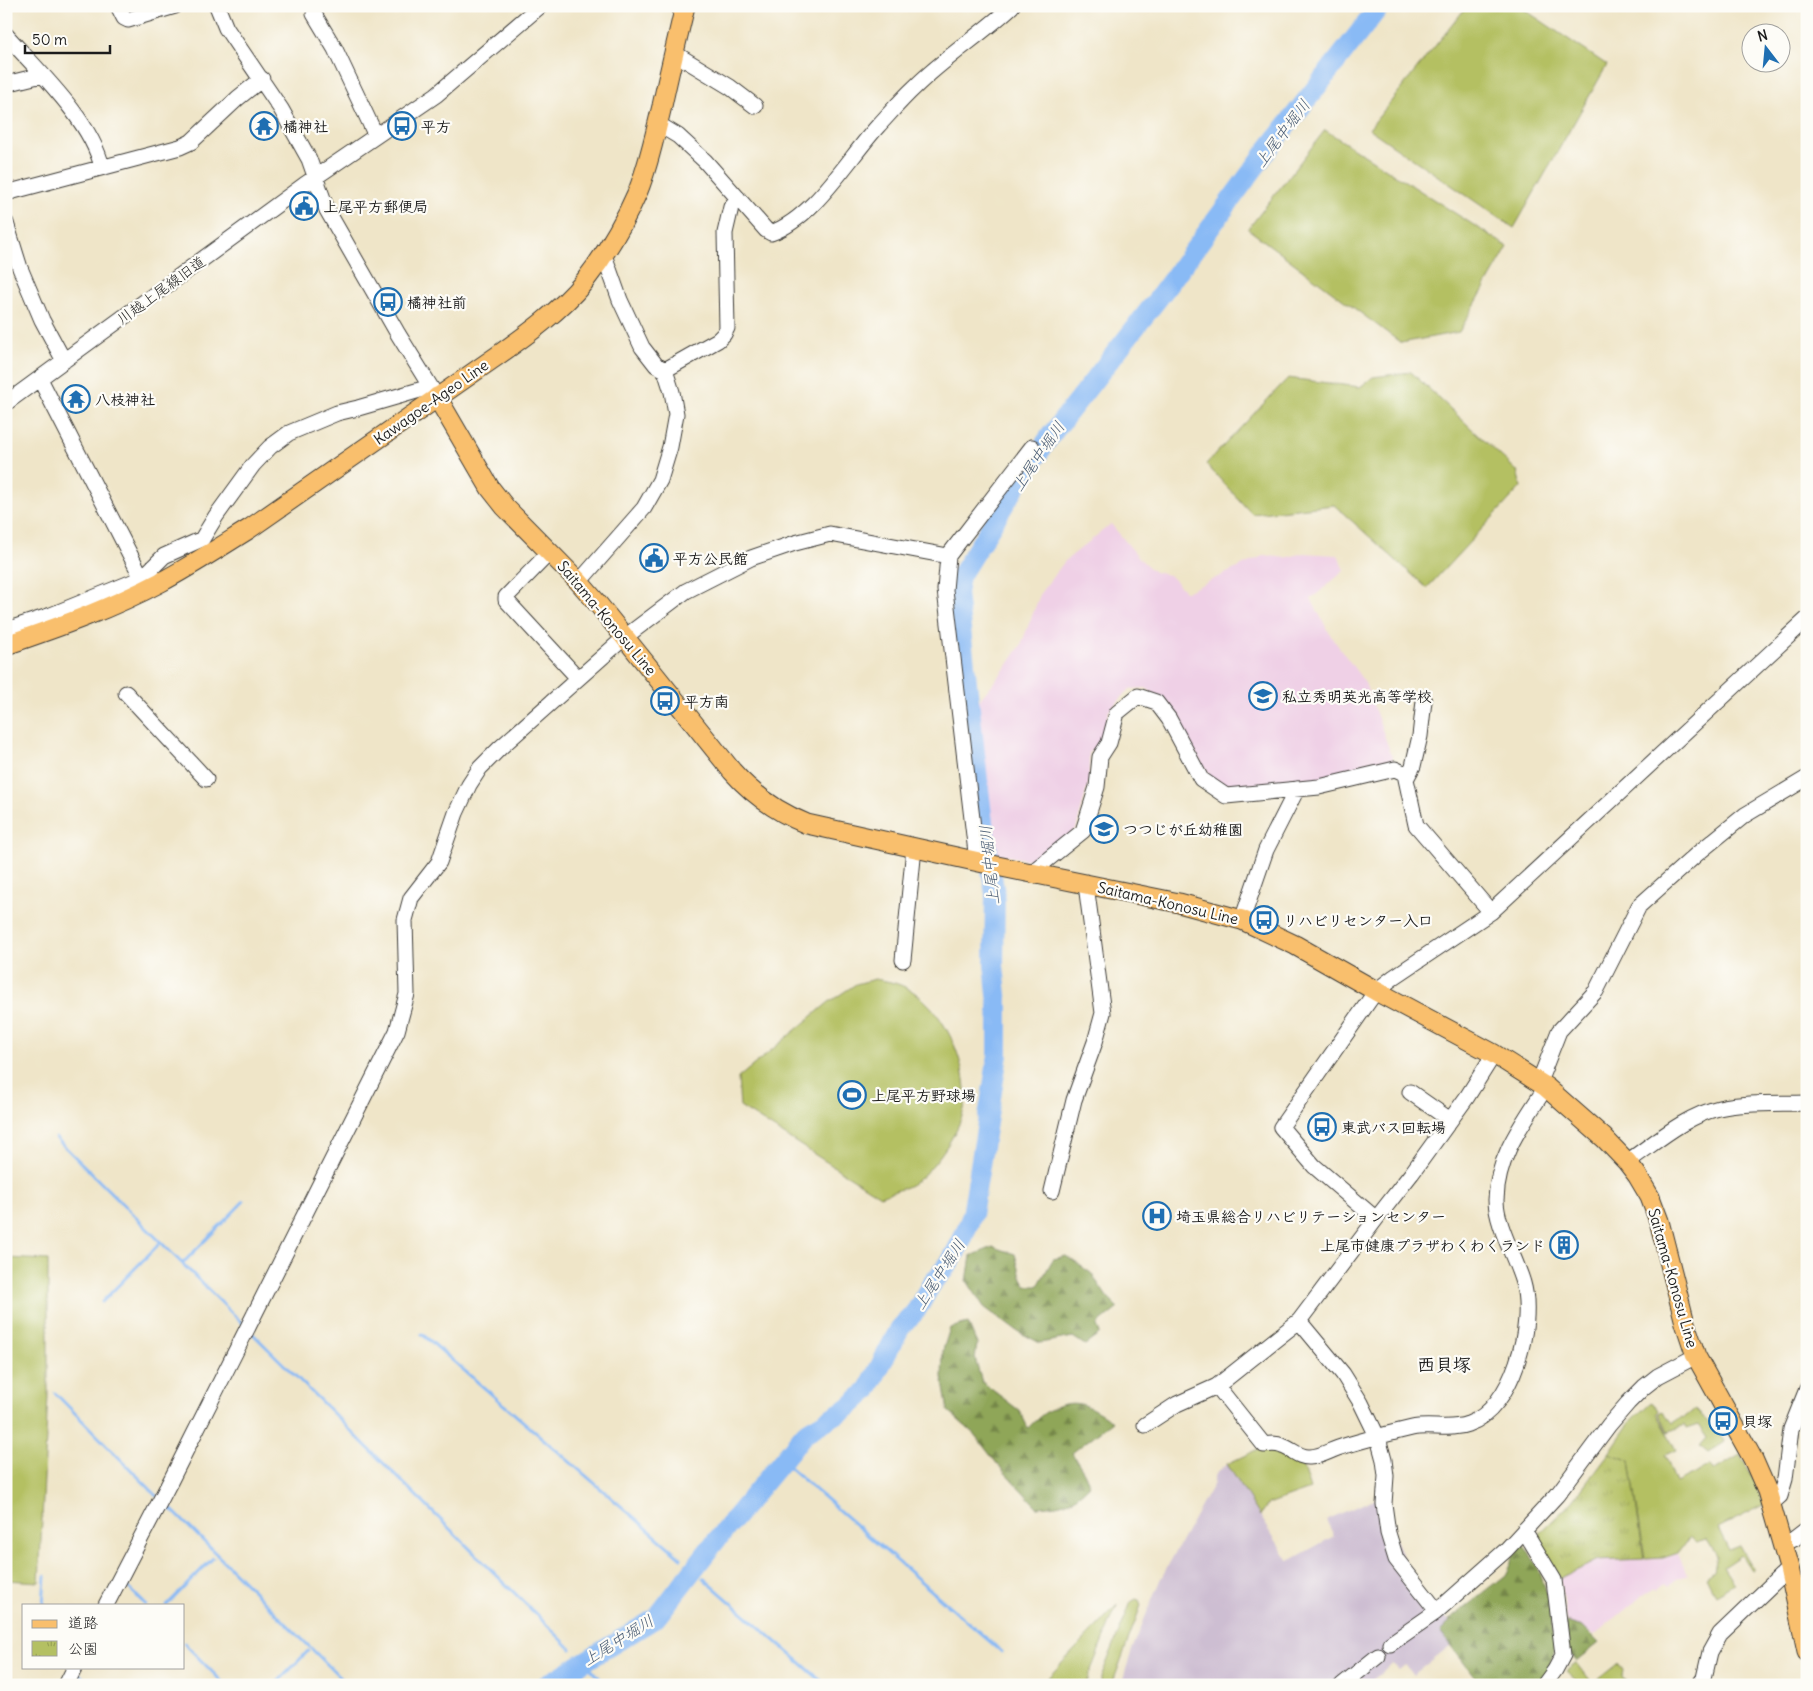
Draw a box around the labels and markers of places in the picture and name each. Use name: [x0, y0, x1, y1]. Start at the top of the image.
temple icon: 橘神社: [249, 111, 279, 141]
bus stop icon: 平方: [387, 111, 417, 141]
place label: 橘神社: [283, 117, 328, 136]
place label: 平方: [421, 117, 451, 136]
public building icon: 上尾平方郵便局: [289, 191, 319, 221]
place label: 上尾平方郵便局: [323, 197, 428, 216]
bus stop icon: 橘神社前: [373, 287, 403, 317]
place label: 橘神社前: [407, 293, 467, 312]
temple icon: 八枝神社: [61, 384, 91, 414]
place label: 八枝神社: [95, 390, 155, 409]
public building icon: 平方公民館: [639, 543, 669, 573]
place label: 平方公民館: [673, 549, 748, 568]
school or university icon: 私立秀明英光高等学校: [1248, 681, 1278, 711]
bus stop icon: 平方南: [650, 686, 680, 716]
place label: 私立秀明英光高等学校: [1282, 687, 1432, 706]
place label: 平方南: [684, 692, 729, 711]
school or university icon: つつじが丘幼稚園: [1089, 814, 1119, 844]
place label: つつじが丘幼稚園: [1123, 820, 1243, 839]
bus stop icon: リハビリセンター入口: [1249, 905, 1279, 935]
place label: リハビリセンター入口: [1283, 911, 1433, 930]
sports icon: 上尾平方野球場: [837, 1080, 867, 1110]
place label: 上尾平方野球場: [871, 1086, 976, 1105]
bus stop icon: 東武バス回転場: [1307, 1112, 1337, 1142]
place label: 東武バス回転場: [1341, 1118, 1446, 1137]
hospital icon: 埼玉県総合リハビリテーションセンター: [1142, 1201, 1172, 1231]
place label: 埼玉県総合リハビリテーションセンター: [1176, 1207, 1446, 1226]
building icon: 上尾市健康プラザわくわくランド: [1549, 1230, 1579, 1260]
place label: 上尾市健康プラザわくわくランド: [1320, 1236, 1545, 1255]
bus stop icon: 貝塚: [1708, 1406, 1738, 1436]
place label: 貝塚: [1742, 1412, 1772, 1431]

